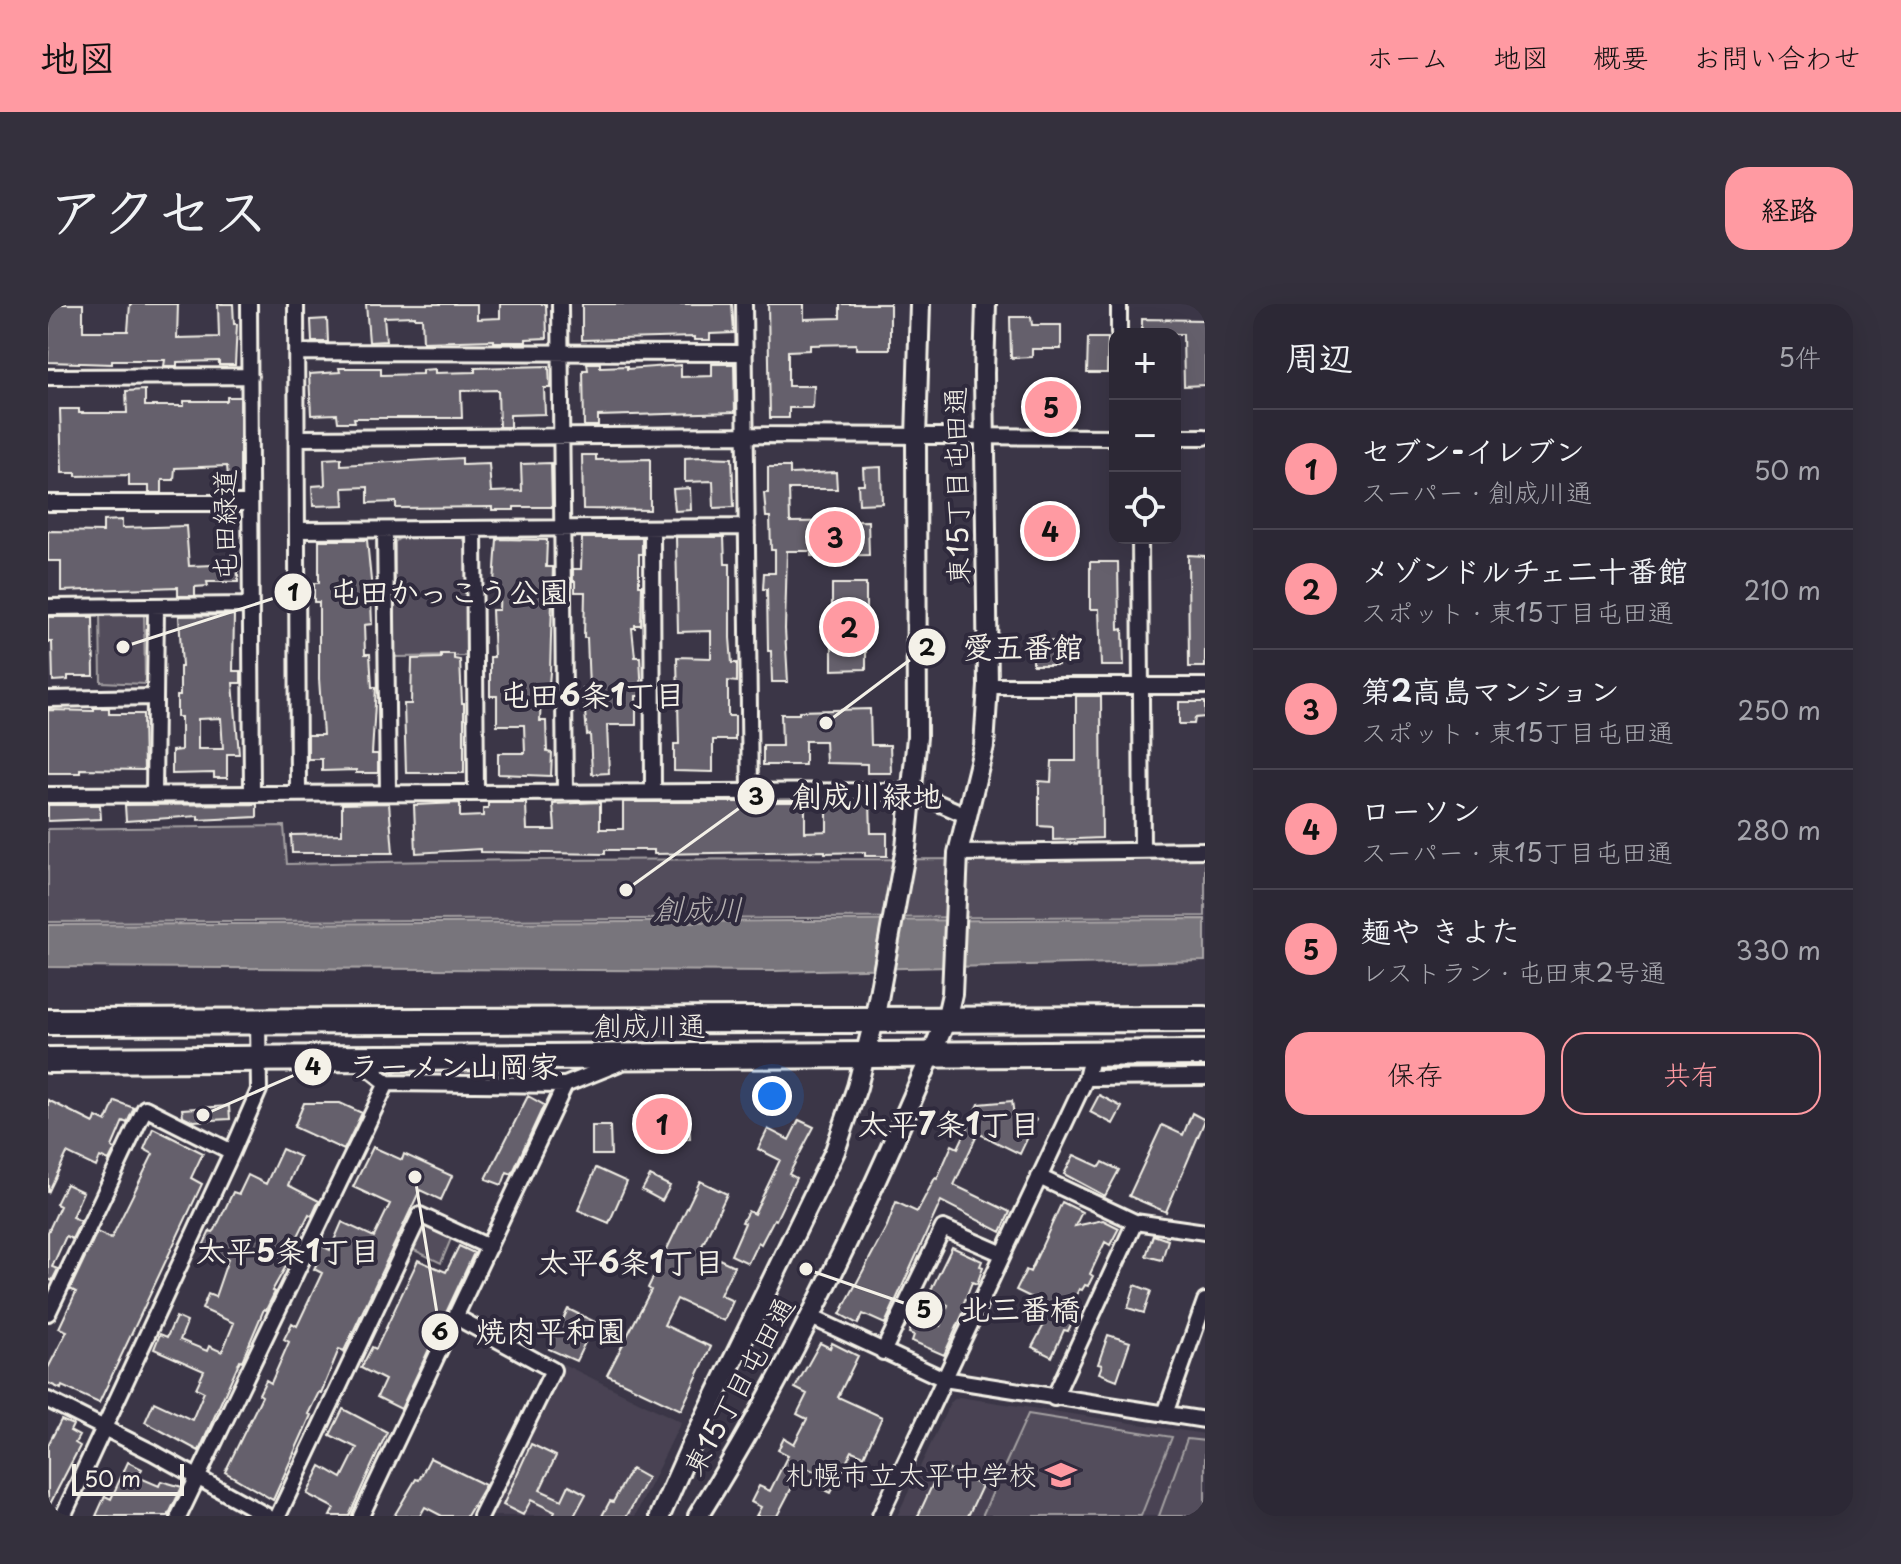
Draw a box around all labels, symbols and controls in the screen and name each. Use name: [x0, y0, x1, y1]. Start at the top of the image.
text: 地図: [40, 28, 116, 85]
text: ホーム: [1366, 35, 1449, 78]
text: 地図: [1493, 35, 1549, 78]
text: 概要: [1593, 35, 1649, 78]
text: お問い合わせ: [1693, 35, 1861, 78]
text: アクセス: [48, 166, 269, 251]
button: 経路: [1725, 167, 1853, 250]
map controls: [1109, 328, 1181, 544]
button: +: [1109, 328, 1181, 400]
text: 周辺: [1285, 330, 1353, 382]
text: 5件: [1778, 337, 1821, 376]
pin: 5: [1025, 377, 1077, 437]
street label: 東15丁目屯田通: [932, 386, 979, 586]
button: −: [1109, 400, 1181, 472]
text: セブン-イレブン: [1361, 427, 1585, 472]
text: 1: [1305, 450, 1317, 489]
text: 50 m: [1754, 450, 1821, 489]
street label: 屯田緑道: [202, 469, 245, 581]
button: locate: [1109, 472, 1181, 544]
text: スーパー · 創成川通: [1361, 472, 1592, 511]
pin: 4: [1024, 501, 1076, 561]
pin: 3: [809, 507, 861, 567]
text: メゾンドルチェ二十番館: [1361, 547, 1687, 592]
callout: 屯田かっこう公園: [273, 565, 585, 619]
text: 屯田かっこう公園: [329, 568, 569, 613]
text: 2: [1302, 570, 1320, 609]
text: 210 m: [1744, 570, 1821, 609]
text: 1: [287, 573, 299, 609]
text: スポット · 東15丁目屯田通: [1361, 592, 1674, 631]
pin: 2: [823, 597, 875, 657]
callout: 愛五番館: [907, 620, 1099, 674]
text: 愛五番館: [963, 623, 1083, 668]
text: 2: [919, 628, 936, 664]
text: 第2高島マンション: [1361, 667, 1620, 712]
district label: 屯田6条1丁目: [499, 671, 685, 716]
text: 3: [1302, 690, 1320, 729]
text: 250 m: [1737, 690, 1821, 729]
text: スポット · 東15丁目屯田通: [1361, 712, 1674, 751]
callout: 創成川緑地: [736, 769, 958, 823]
text: 創成川緑地: [792, 772, 942, 817]
text: 3: [748, 777, 764, 813]
text: ローソン: [1361, 787, 1481, 832]
text: 4: [1302, 810, 1320, 849]
text: 280 m: [1736, 810, 1821, 849]
text: スーパー · 東15丁目屯田通: [1361, 832, 1673, 871]
water label: 創成川: [653, 885, 743, 930]
text: 麺や きよた: [1361, 907, 1521, 952]
text: 5: [1303, 930, 1319, 969]
text: 330 m: [1736, 930, 1821, 969]
text: レストラン · 屯田東2号通: [1361, 952, 1666, 991]
street label: 創成川通: [594, 1003, 706, 1046]
button: 保存: [1285, 1032, 1545, 1115]
button: 共有: [1561, 1032, 1821, 1115]
callout: ラーメン山岡家: [293, 1040, 575, 1094]
text: ラーメン山岡家: [349, 1042, 559, 1087]
text: 4: [305, 1047, 321, 1083]
your location: [752, 1076, 792, 1116]
pin: 1: [636, 1094, 688, 1154]
district label: 太平7条1丁目: [858, 1100, 1040, 1145]
district label: 太平5条1丁目: [196, 1227, 380, 1272]
district label: 太平6条1丁目: [538, 1238, 724, 1283]
callout: 北三番橋: [904, 1283, 1096, 1337]
text: 北三番橋: [960, 1285, 1080, 1330]
street label: 東15丁目屯田通: [671, 1288, 805, 1483]
text: 5: [916, 1290, 932, 1326]
callout: 焼肉平和園: [420, 1305, 642, 1359]
text: 焼肉平和園: [476, 1307, 626, 1352]
text: 6: [432, 1312, 449, 1348]
place label: 札幌市立太平中学校: [785, 1452, 1037, 1495]
school or university icon: 札幌市立太平中学校: [1044, 1458, 1078, 1492]
scale bar: [72, 1460, 184, 1496]
text: 50 m: [84, 1461, 141, 1494]

